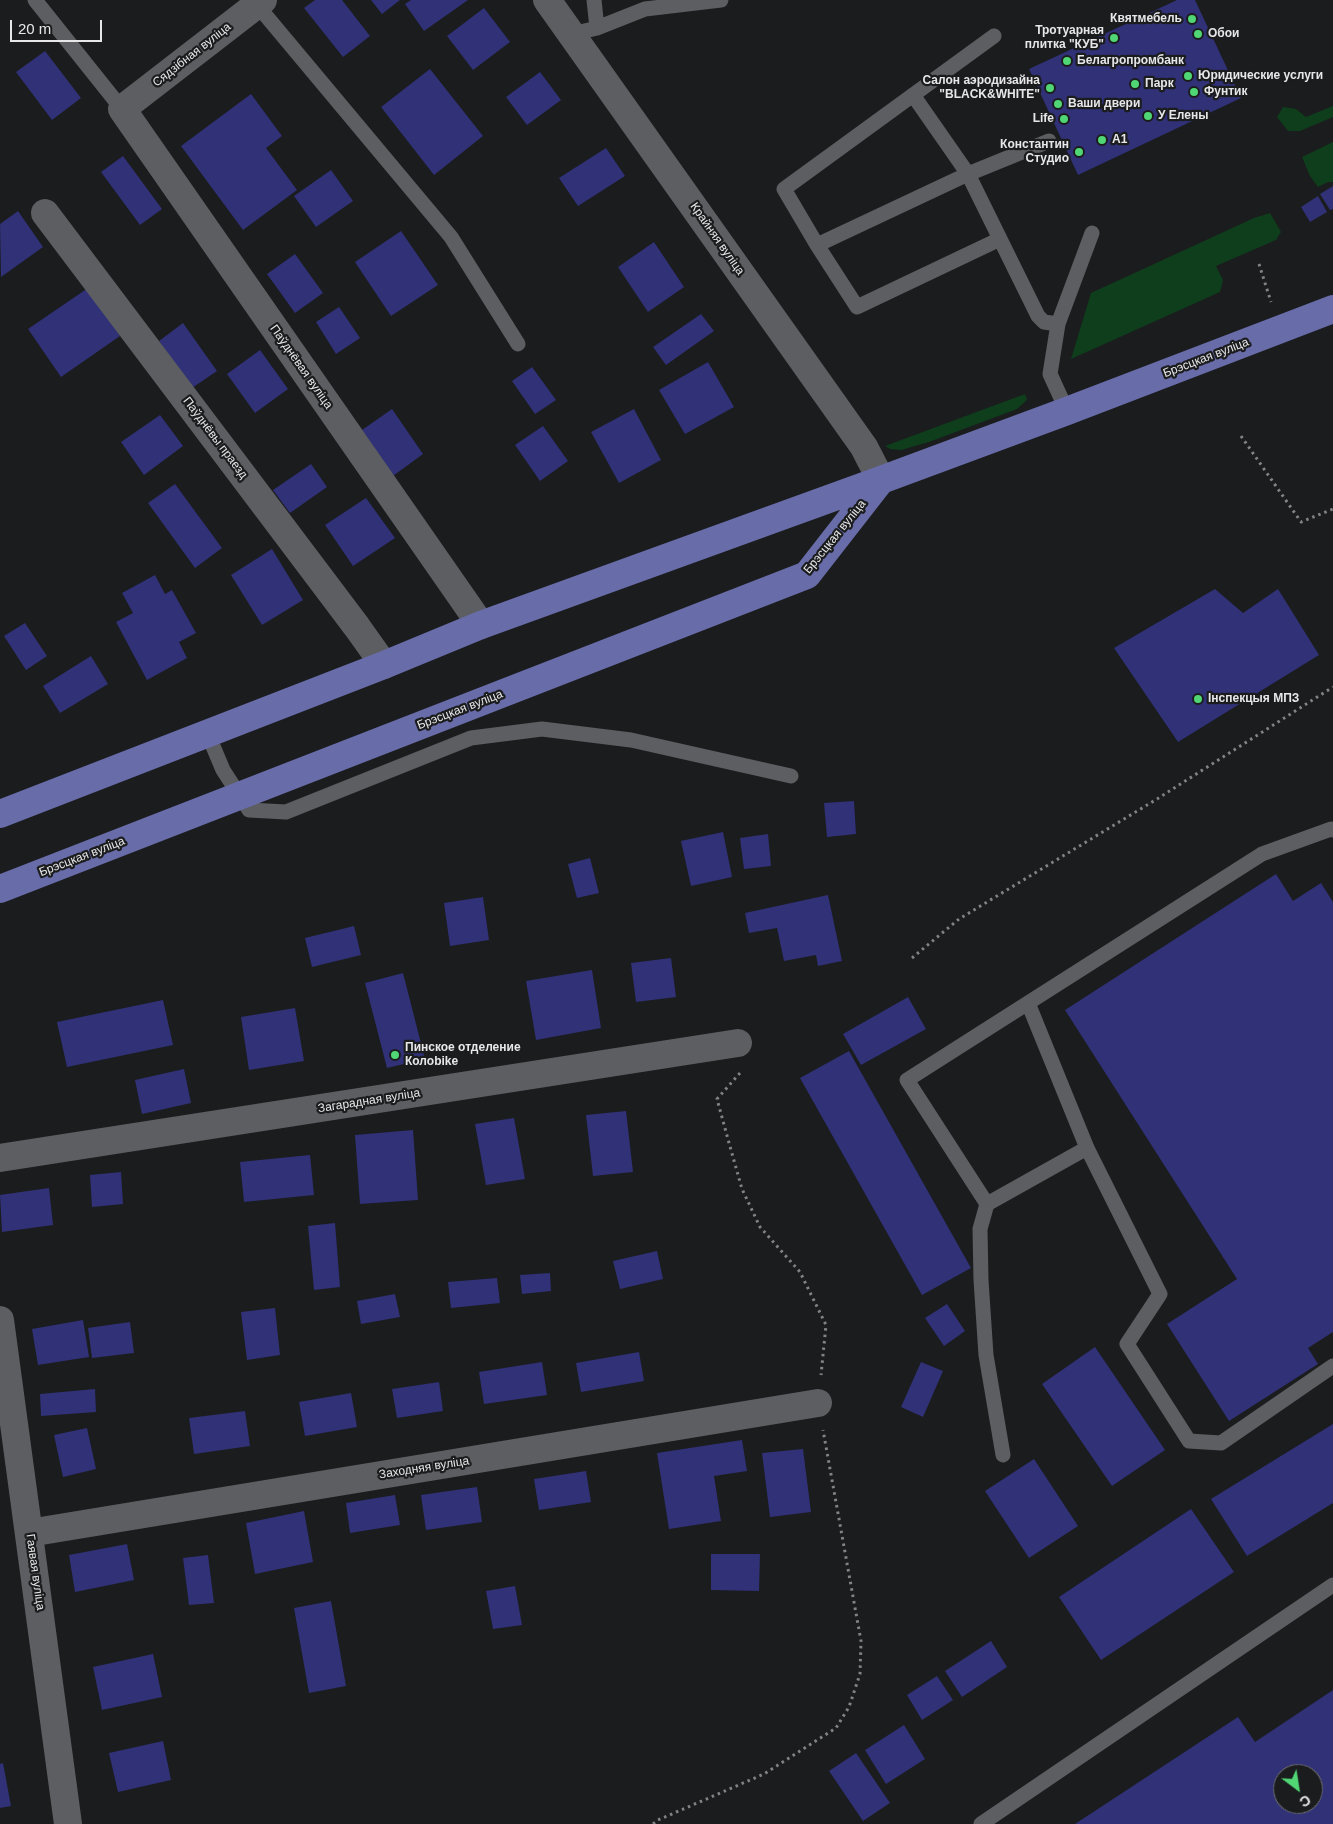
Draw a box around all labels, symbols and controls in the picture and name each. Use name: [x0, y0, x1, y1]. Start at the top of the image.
scale bar: [12, 10, 105, 42]
place label: Квятмебель: [1110, 12, 1182, 26]
marker: Квятмебель: [1186, 13, 1198, 25]
text: 20 m: [18, 20, 51, 37]
street label: Сядзібная вуліца: [150, 20, 234, 90]
place label: Тротуарная плитка "КУБ": [1025, 24, 1104, 52]
place label: Обои: [1208, 27, 1239, 41]
marker: Обои: [1192, 28, 1204, 40]
marker: Тротуарная плитка "КУБ": [1108, 32, 1120, 44]
place label: Белагропромбанк: [1077, 54, 1184, 68]
marker: Белагропромбанк: [1061, 55, 1073, 67]
place label: Юридические услуги: [1198, 69, 1323, 83]
marker: Юридические услуги: [1182, 70, 1194, 82]
place label: Салон аэродизайна "BLACK&WHITE": [923, 74, 1040, 102]
place label: Парк: [1145, 77, 1174, 91]
marker: Парк: [1129, 78, 1141, 90]
marker: Салон аэродизайна "BLACK&WHITE": [1044, 82, 1056, 94]
place label: Фунтик: [1204, 85, 1247, 99]
marker: Фунтик: [1188, 86, 1200, 98]
place label: Ваши двери: [1068, 97, 1140, 111]
marker: Ваши двери: [1052, 98, 1064, 110]
place label: У Елены: [1158, 109, 1208, 123]
marker: У Елены: [1142, 110, 1154, 122]
place label: Life: [1033, 112, 1054, 126]
marker: Life: [1058, 113, 1070, 125]
place label: А1: [1112, 133, 1127, 147]
marker: А1: [1096, 134, 1108, 146]
place label: Константин Студио: [1000, 138, 1069, 166]
marker: Константин Студио: [1073, 146, 1085, 158]
street label: Крайняя вуліца: [687, 200, 747, 278]
street label: Паўднёвая вуліца: [267, 322, 335, 412]
street label: Брэсцкая вуліца: [1161, 335, 1251, 381]
street label: Паўднёвы праезд: [180, 394, 250, 482]
street label: Брэсцкая вуліца: [801, 497, 869, 577]
street label: Брэсцкая вуліца: [415, 687, 505, 733]
place label: Інспекцыя МПЗ: [1208, 692, 1299, 706]
marker: Інспекцыя МПЗ: [1192, 693, 1204, 705]
street label: Брэсцкая вуліца: [37, 834, 127, 880]
place label: Пинское отделение Колоbike: [405, 1041, 521, 1069]
marker: Пинское отделение Колоbike: [389, 1049, 401, 1061]
street label: Загарадная вуліца: [317, 1086, 421, 1116]
street label: Заходняя вуліца: [378, 1454, 470, 1482]
street label: Гаявая вуліца: [23, 1533, 47, 1611]
north arrow: [1273, 1764, 1323, 1814]
text: С: [1297, 1792, 1314, 1810]

